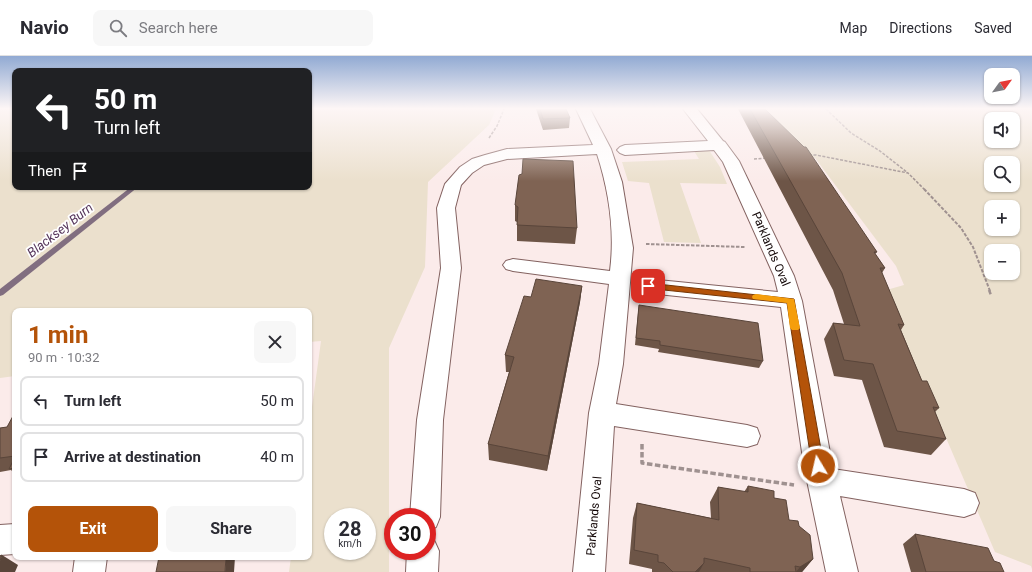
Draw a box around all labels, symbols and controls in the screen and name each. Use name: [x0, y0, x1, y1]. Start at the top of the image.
search box: [93, 10, 373, 46]
text: Navio: [20, 16, 69, 39]
icon: search: [107, 17, 129, 39]
text: Search here: [139, 19, 218, 37]
text: Map: [840, 20, 867, 36]
text: Directions: [889, 20, 952, 36]
text: Saved: [974, 20, 1012, 36]
north arrow: [984, 68, 1020, 104]
map controls: [984, 68, 1020, 280]
text: 50 m: [94, 83, 157, 116]
icon: left: [28, 84, 80, 136]
button: sound: [984, 112, 1020, 148]
text: Turn left: [94, 117, 160, 138]
button: search: [984, 156, 1020, 192]
icon: arrive: [69, 160, 91, 182]
text: Then: [28, 162, 61, 180]
water label: Blacksey Burn: [24, 200, 96, 260]
button: +: [984, 200, 1020, 236]
street label: Parklands Oval: [749, 210, 793, 288]
button: −: [984, 244, 1020, 280]
pin: [631, 269, 665, 303]
icon: arrive: [637, 275, 659, 297]
text: 1 min: [28, 321, 88, 349]
button: close: [254, 321, 296, 363]
text: 90 m · 10:32: [28, 350, 99, 365]
icon: left: [30, 390, 52, 412]
text: Turn left: [64, 392, 121, 410]
text: 50 m: [260, 392, 294, 410]
position arrow: [797, 445, 839, 487]
icon: arrive: [30, 446, 52, 468]
text: Arrive at destination: [64, 448, 201, 466]
text: 40 m: [260, 448, 294, 466]
street label: Parklands Oval: [584, 476, 604, 556]
button: Exit: [28, 506, 158, 552]
button: Share: [166, 506, 296, 552]
speed limit sign: 30: [384, 508, 436, 560]
text: 28: [339, 517, 361, 541]
text: km/h: [338, 538, 362, 549]

